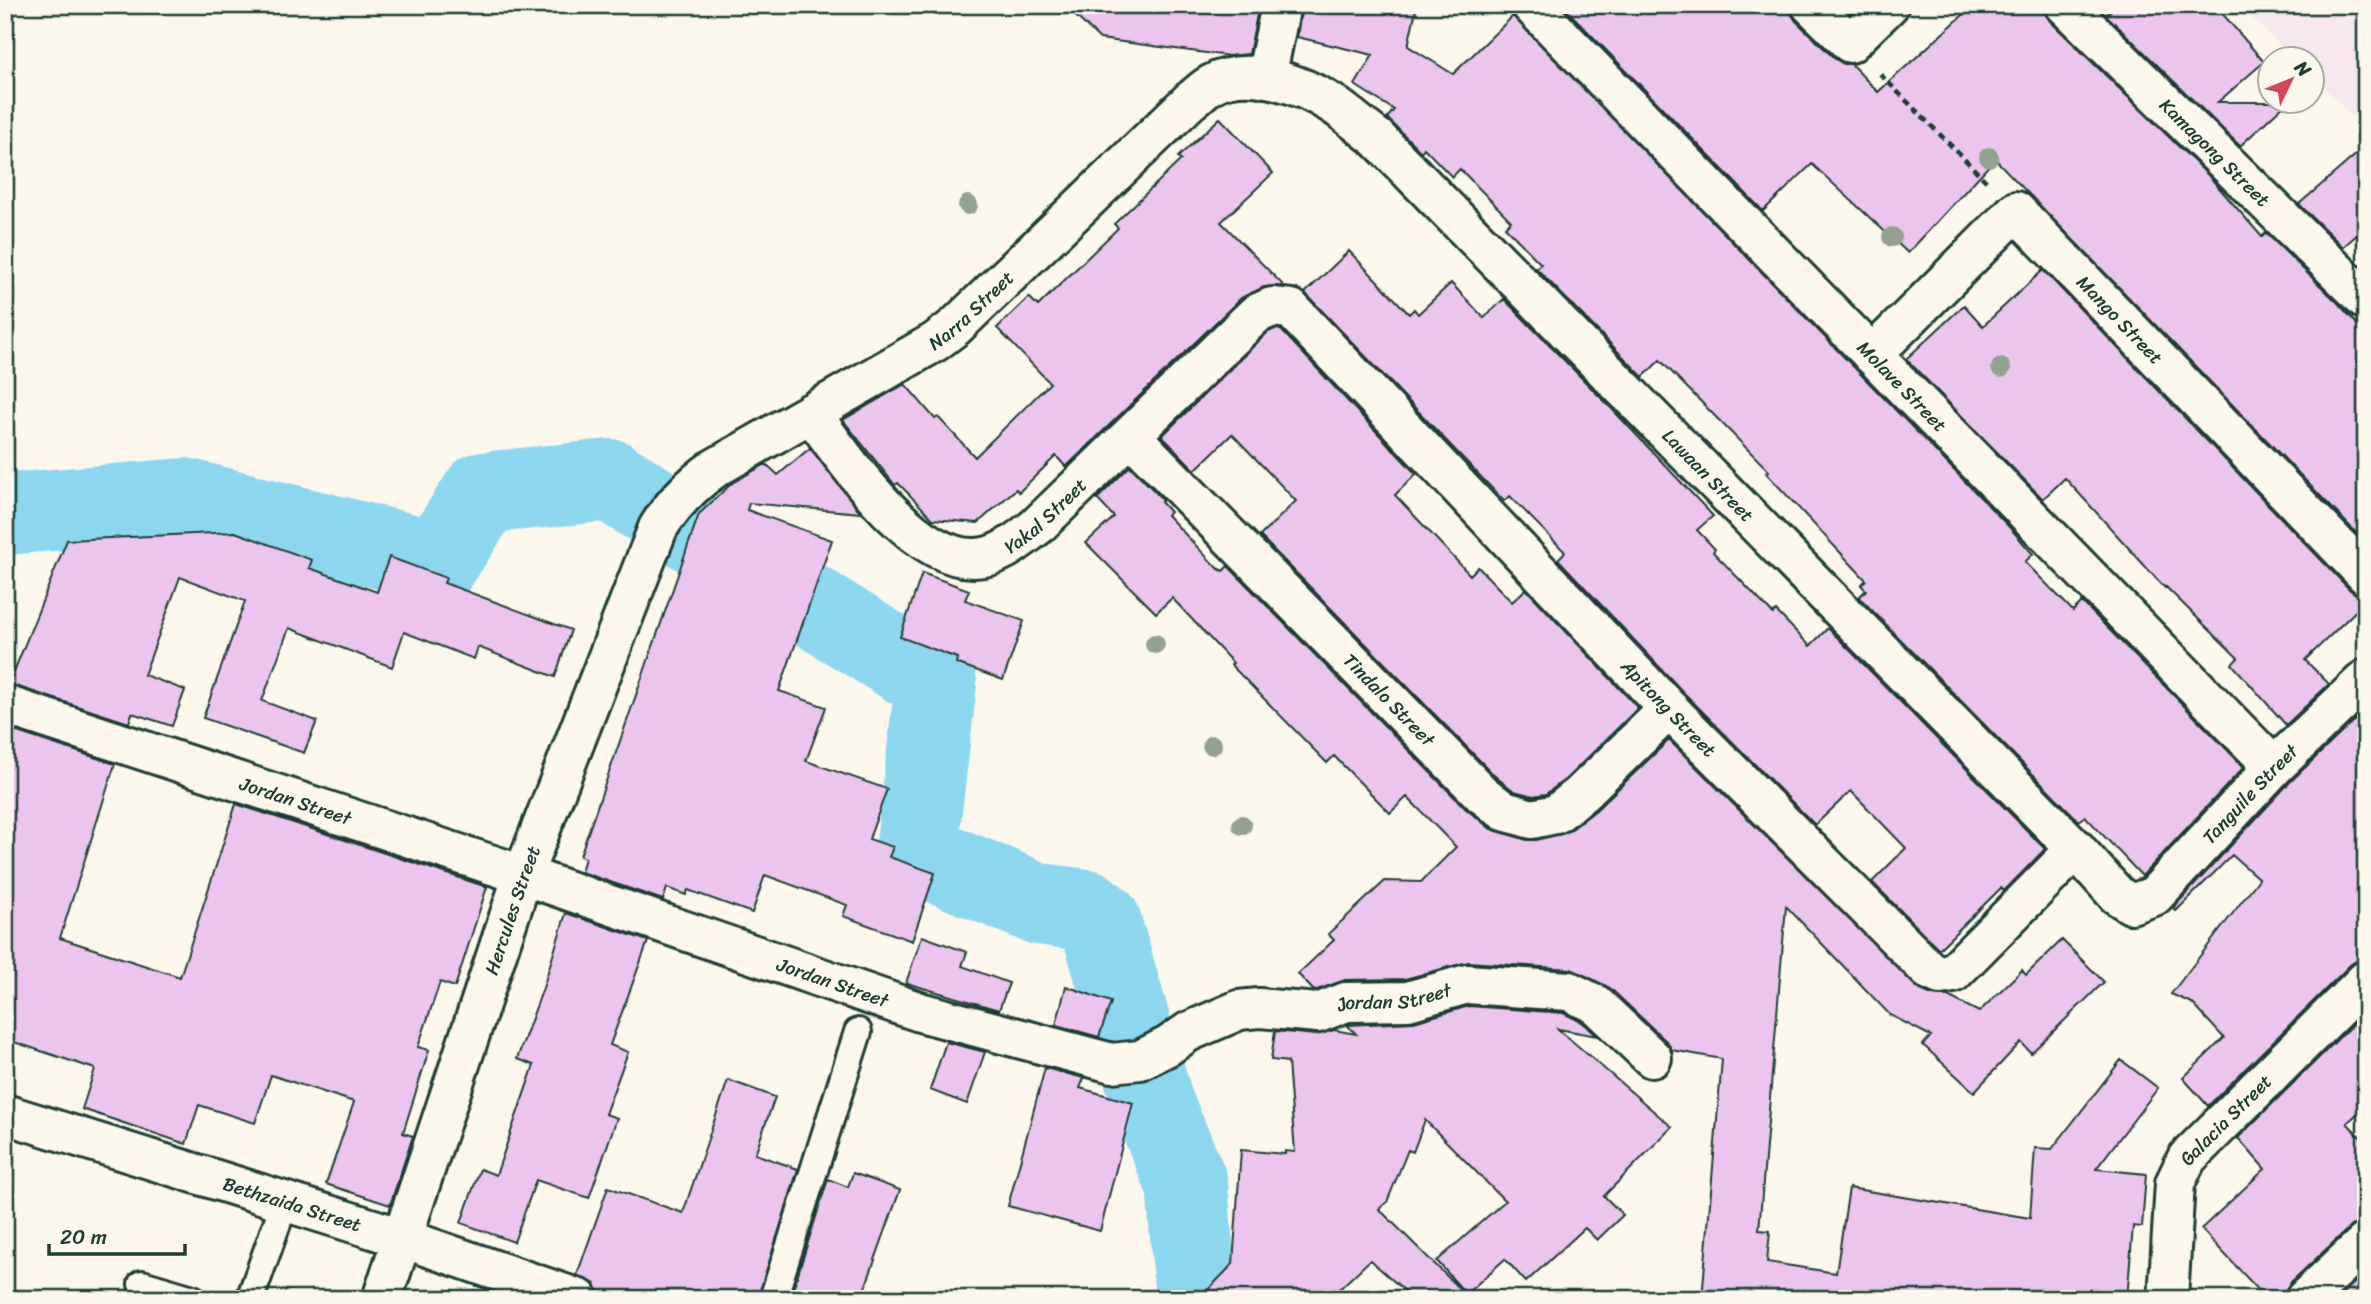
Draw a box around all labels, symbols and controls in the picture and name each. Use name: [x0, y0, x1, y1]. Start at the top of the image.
north arrow: [2256, 46, 2326, 116]
text: N: [2286, 52, 2320, 85]
street label: Kamagong Street: [2152, 89, 2278, 215]
street label: Narra Street: [920, 262, 1022, 359]
street label: Mango Street: [2069, 267, 2172, 372]
street label: Molave Street: [1849, 332, 1956, 440]
street label: Lawaan Street: [1654, 420, 1763, 530]
street label: Yakal Street: [997, 469, 1095, 563]
street label: Tindalo Street: [1335, 645, 1444, 755]
street label: Apitong Street: [1612, 650, 1725, 765]
street label: Tanguile Street: [2194, 735, 2307, 852]
street label: Jordan Street: [235, 766, 357, 835]
street label: Hercules Street: [474, 840, 549, 979]
street label: Jordan Street: [772, 947, 894, 1017]
street label: Jordan Street: [1330, 973, 1456, 1021]
street label: Galacia Street: [2169, 1066, 2280, 1171]
street label: Bethzaida Street: [219, 1167, 366, 1241]
scale bar: [49, 1213, 186, 1257]
text: 20 m: [60, 1218, 107, 1256]

